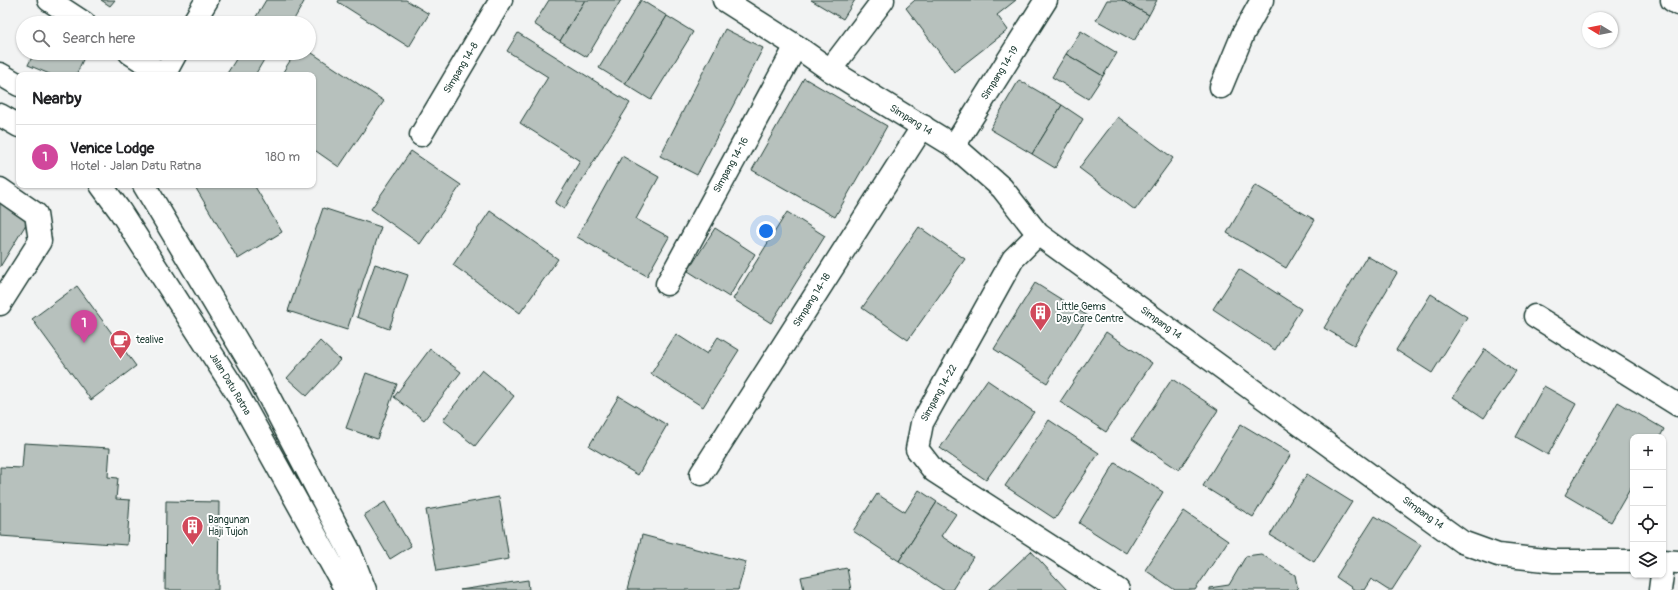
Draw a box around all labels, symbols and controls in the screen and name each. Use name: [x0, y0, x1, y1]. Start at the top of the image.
north arrow: [1582, 12, 1618, 48]
search box: [16, 16, 316, 60]
icon: search: [30, 27, 52, 49]
text: Search here: [62, 29, 135, 48]
street label: Simpang 14-8: [441, 40, 481, 96]
street label: Simpang 14-19: [979, 44, 1021, 102]
text: Nearby: [32, 88, 81, 109]
street label: Simpang 14: [888, 102, 935, 138]
street label: Simpang 14-16: [711, 135, 751, 195]
text: Venice Lodge: [70, 139, 154, 158]
text: 1: [42, 149, 48, 165]
text: 180 m: [265, 149, 300, 165]
text: Hotel · Jalan Datu Ratna: [70, 158, 201, 174]
your location: [756, 221, 776, 241]
street label: Simpang 14-18: [791, 271, 833, 329]
building icon: Little Gems Day Care Centre: [1028, 300, 1054, 333]
place label: Little Gems Day Care Centre: [1056, 301, 1124, 325]
street label: Simpang 14: [1138, 304, 1184, 342]
pin: 1: [71, 310, 97, 343]
cafe icon: tealive: [107, 327, 133, 360]
place label: tealive: [135, 334, 164, 346]
street label: Jalan Datu Ratna: [207, 351, 253, 418]
street label: Simpang 14-22: [918, 362, 960, 424]
map controls: [1630, 434, 1666, 578]
button: +: [1630, 434, 1666, 470]
button: −: [1630, 470, 1666, 506]
street label: Simpang 14: [1400, 494, 1446, 532]
button: locate: [1630, 506, 1666, 542]
building icon: Bangunan Haji Tujoh: [179, 513, 205, 546]
place label: Bangunan Haji Tujoh: [208, 514, 250, 538]
button: layers: [1630, 542, 1666, 578]

